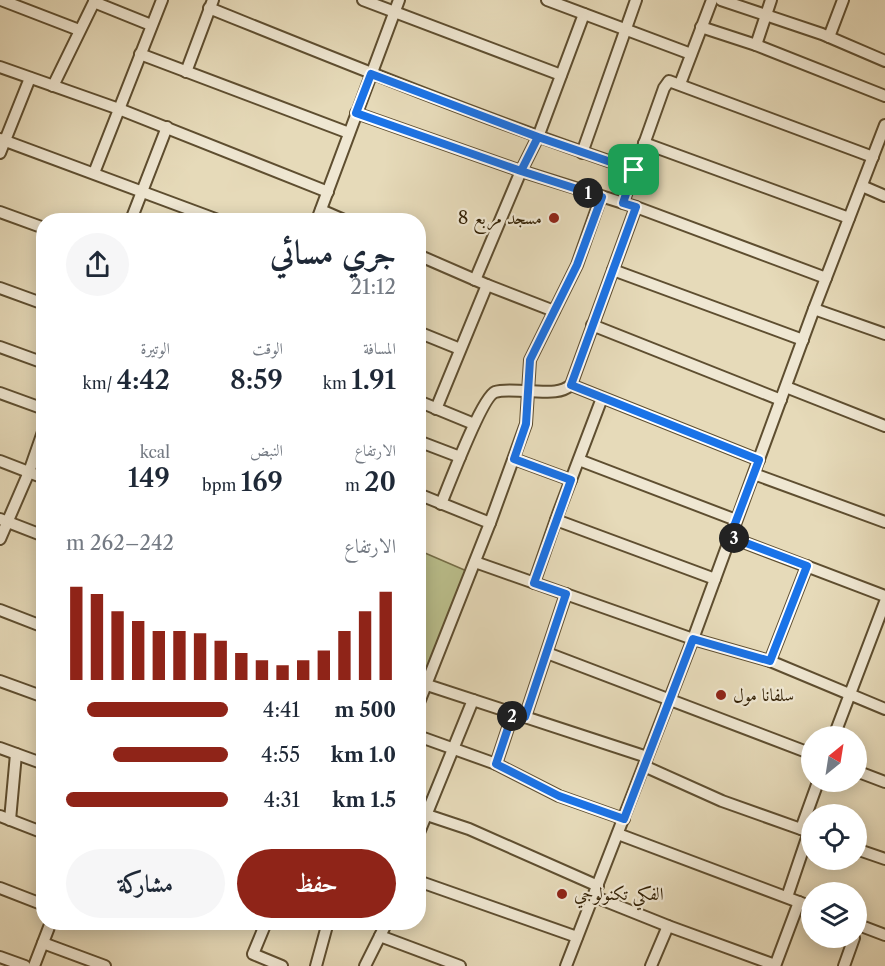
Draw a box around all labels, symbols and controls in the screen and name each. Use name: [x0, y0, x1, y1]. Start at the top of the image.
pin: [608, 144, 659, 195]
icon: arrive: [617, 153, 650, 186]
pin: 1: [573, 178, 603, 208]
text: 1: [584, 183, 592, 203]
place label: مسجد مربع 8: [458, 207, 542, 234]
marker: مسجد مربع 8: [547, 211, 561, 225]
text: جري مسائي: [270, 232, 396, 273]
button: share: [66, 233, 129, 296]
text: 21:12: [351, 275, 396, 299]
text: الوتيرة: [140, 338, 170, 358]
text: الوقت: [252, 338, 283, 358]
text: المسافة: [363, 338, 396, 358]
text: 4:42: [117, 364, 170, 396]
text: 8:59: [230, 364, 283, 396]
text: 1.91: [351, 364, 396, 396]
text: /km: [82, 373, 117, 393]
text: km: [323, 373, 351, 393]
text: النبض: [250, 440, 283, 460]
text: الارتفاع: [354, 440, 396, 460]
text: kcal: [140, 442, 170, 462]
text: 149: [128, 462, 170, 494]
text: 169: [241, 466, 283, 498]
text: 20: [364, 466, 396, 498]
text: bpm: [202, 475, 241, 495]
text: m: [345, 475, 364, 495]
pin: 3: [719, 523, 749, 553]
text: 3: [729, 528, 739, 548]
text: 242–262 m: [66, 531, 174, 555]
text: الارتفاع: [344, 534, 396, 558]
place label: سلفانا مول: [733, 684, 794, 706]
marker: سلفانا مول: [714, 688, 728, 702]
text: 4:41: [263, 698, 300, 722]
text: 500 m: [335, 698, 396, 722]
pin: 2: [497, 701, 527, 731]
text: 2: [507, 706, 517, 726]
north arrow: [801, 726, 867, 792]
map controls: [801, 726, 867, 948]
text: 4:55: [261, 743, 300, 767]
text: 1.0 km: [331, 743, 396, 767]
text: 4:31: [263, 788, 300, 812]
text: 1.5 km: [332, 788, 396, 812]
button: locate: [801, 804, 867, 870]
button: مشاركة: [66, 849, 225, 918]
button: حفظ: [237, 849, 396, 918]
button: layers: [801, 882, 867, 948]
place label: الفكي تكنولوجي: [574, 883, 664, 911]
marker: الفكي تكنولوجي: [555, 887, 569, 901]

